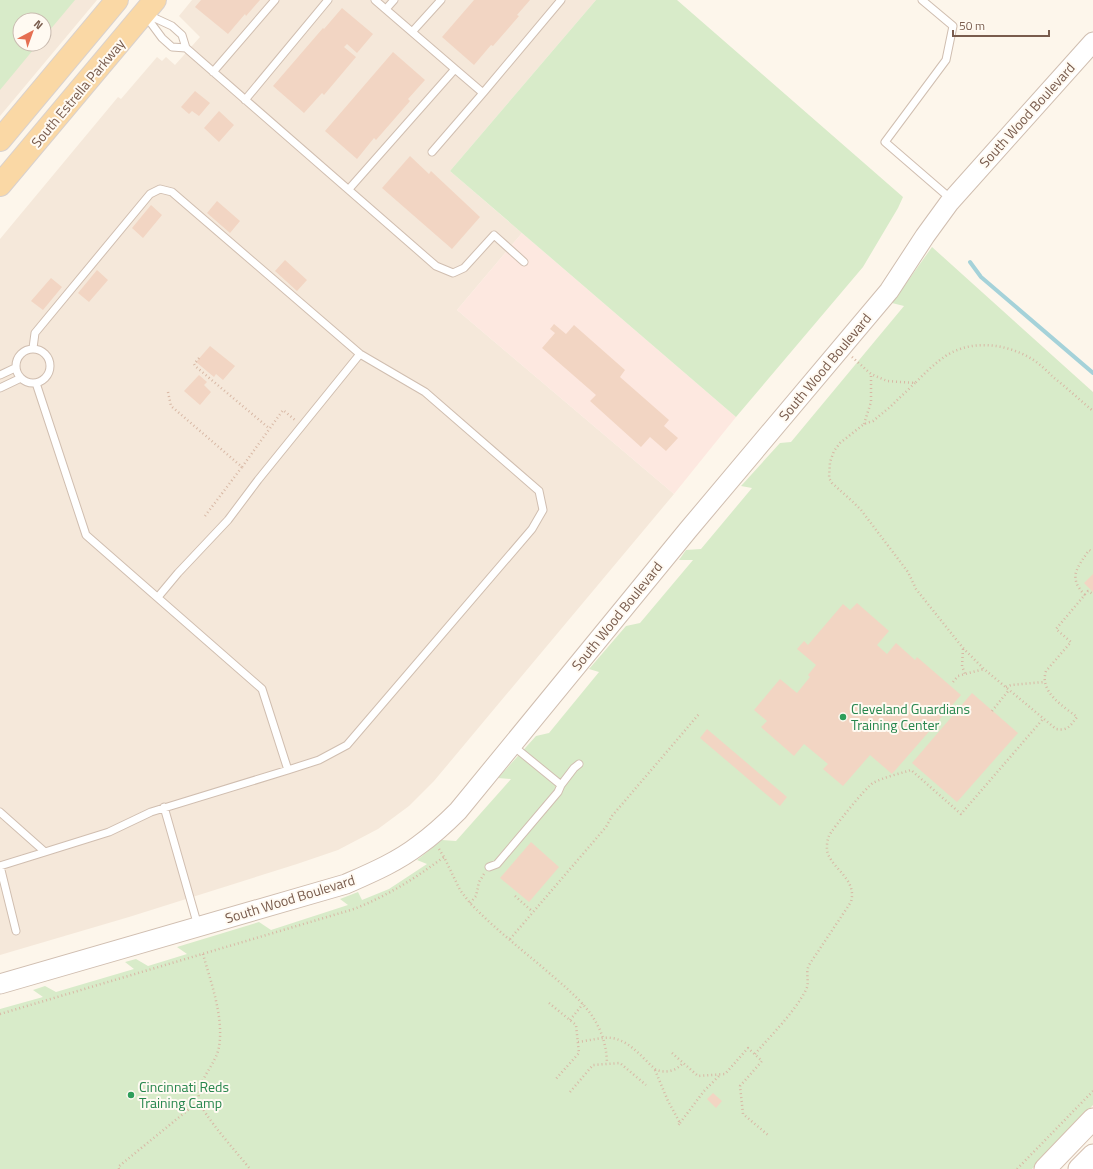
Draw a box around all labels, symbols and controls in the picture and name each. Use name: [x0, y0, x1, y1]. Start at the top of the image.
north arrow: [12, 12, 52, 52]
scale bar: [953, 12, 1049, 38]
text: N: [30, 16, 47, 33]
text: 50 m: [959, 16, 985, 35]
street label: South Estrella Parkway: [26, 33, 130, 152]
street label: South Wood Boulevard: [974, 58, 1079, 172]
street label: South Wood Boulevard: [773, 308, 876, 425]
street label: South Wood Boulevard: [566, 557, 667, 675]
place label: Cleveland Guardians Training Center: [851, 698, 970, 735]
marker: Cleveland Guardians Training Center: [838, 712, 848, 722]
street label: South Wood Boulevard: [222, 869, 357, 928]
place label: Cincinnati Reds Training Camp: [139, 1076, 229, 1113]
marker: Cincinnati Reds Training Camp: [126, 1090, 136, 1100]

